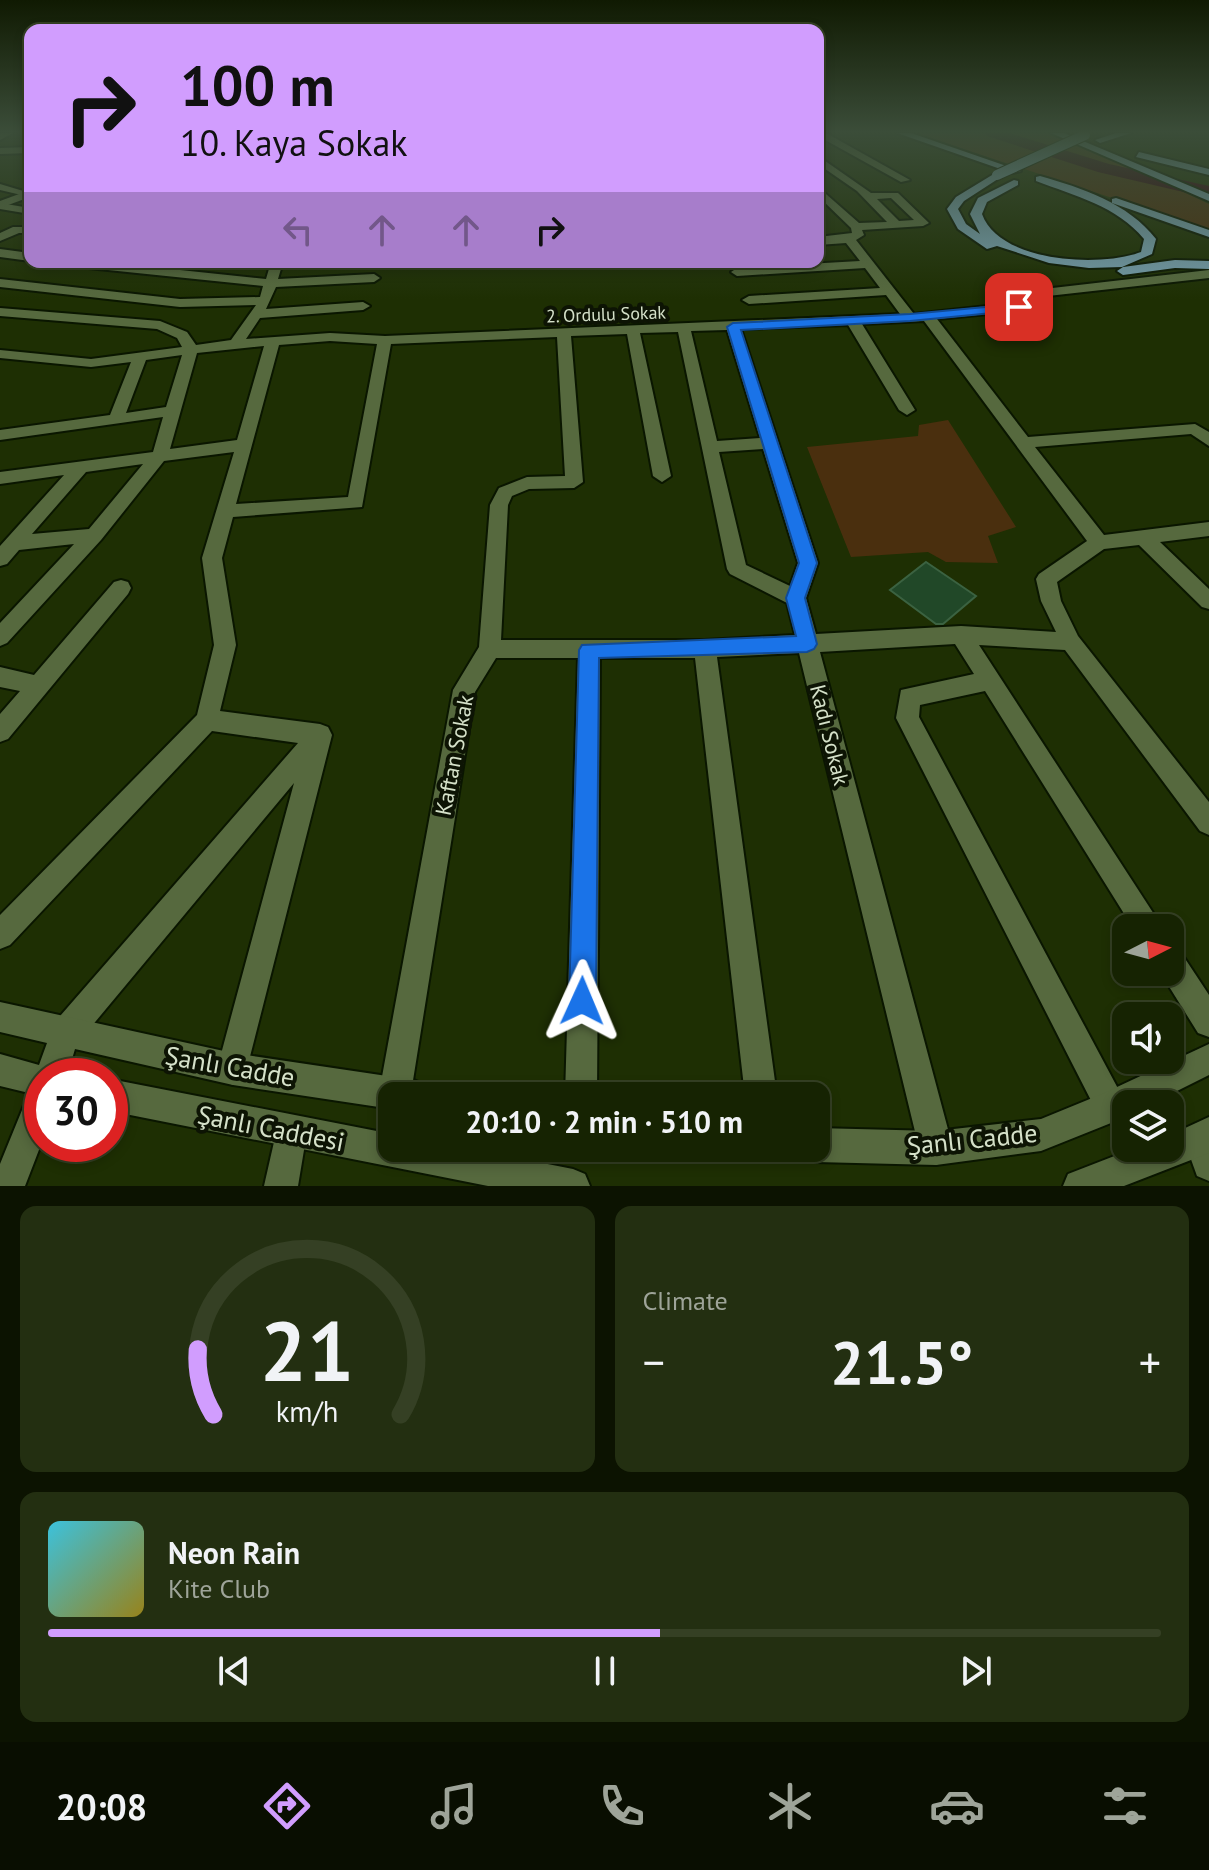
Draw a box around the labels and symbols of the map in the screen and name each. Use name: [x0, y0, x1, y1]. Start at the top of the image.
pin: [985, 273, 1053, 341]
street label: 2. Ordulu Sokak: [546, 300, 667, 328]
street label: Kadı Sokak: [804, 682, 856, 789]
street label: Kaftan Sokak: [429, 692, 479, 818]
north arrow: [1112, 914, 1184, 986]
position arrow: [540, 959, 624, 1043]
street label: Şanlı Cadde: [163, 1038, 297, 1094]
speed limit sign: 30: [24, 1058, 128, 1162]
street label: Şanlı Caddesi: [195, 1098, 347, 1158]
street label: Şanlı Cadde: [905, 1116, 1039, 1162]

